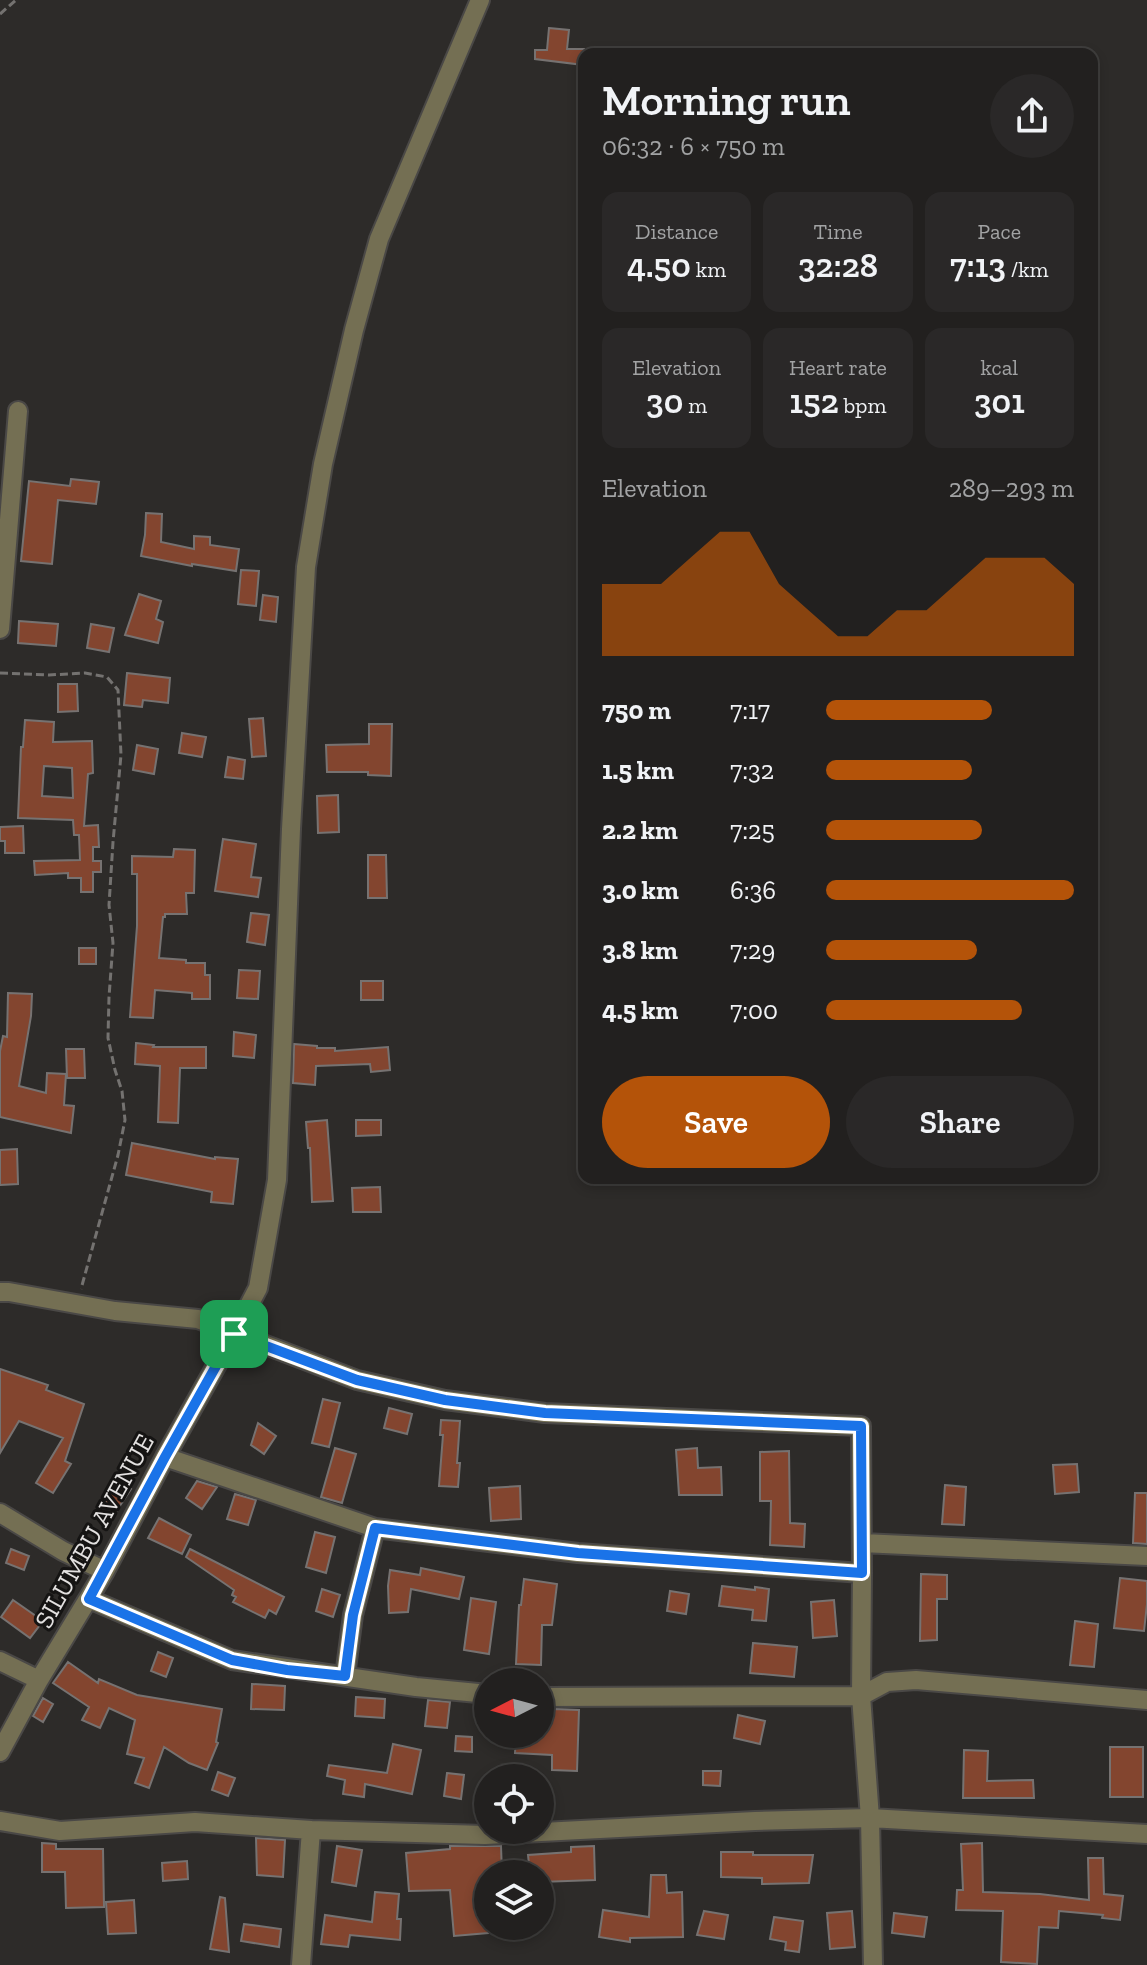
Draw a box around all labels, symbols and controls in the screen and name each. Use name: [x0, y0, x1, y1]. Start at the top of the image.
text: Morning run: [602, 73, 850, 126]
button: share: [990, 74, 1074, 158]
text: 06:32 · 6 × 750 m: [602, 130, 785, 162]
text: Distance: [635, 218, 718, 245]
text: Time: [813, 218, 863, 245]
text: Pace: [978, 218, 1021, 245]
text: 4.50: [627, 245, 691, 286]
text: 32:28: [798, 245, 878, 286]
text: 7:13: [950, 245, 1006, 286]
text: km: [691, 256, 726, 283]
text: /km: [1006, 256, 1049, 283]
text: Elevation: [632, 354, 721, 381]
text: Heart rate: [789, 354, 887, 381]
text: kcal: [980, 354, 1018, 381]
text: 30: [646, 381, 683, 422]
text: 152: [790, 381, 839, 422]
text: 301: [974, 381, 1025, 422]
text: m: [683, 392, 707, 419]
text: bpm: [839, 392, 886, 419]
text: Elevation: [602, 472, 707, 504]
text: 289–293 m: [949, 472, 1074, 504]
text: 750 m: [602, 694, 671, 726]
text: 7:17: [730, 694, 770, 726]
text: 1.5 km: [602, 754, 674, 786]
text: 7:32: [730, 754, 774, 786]
text: 2.2 km: [602, 814, 678, 846]
text: 7:25: [730, 814, 775, 846]
text: 3.0 km: [602, 874, 679, 906]
text: 6:36: [730, 874, 776, 906]
text: 3.8 km: [602, 934, 678, 966]
text: 7:29: [730, 934, 775, 966]
text: 4.5 km: [602, 994, 678, 1026]
text: 7:00: [730, 994, 778, 1026]
button: Save: [602, 1076, 830, 1168]
button: Share: [846, 1076, 1074, 1168]
pin: [200, 1300, 268, 1368]
icon: arrive: [212, 1312, 256, 1356]
street label: SILUMBU AVENUE: [27, 1428, 161, 1634]
north arrow: [474, 1668, 554, 1748]
map controls: [474, 1668, 554, 1940]
button: locate: [474, 1764, 554, 1844]
button: layers: [474, 1860, 554, 1940]

